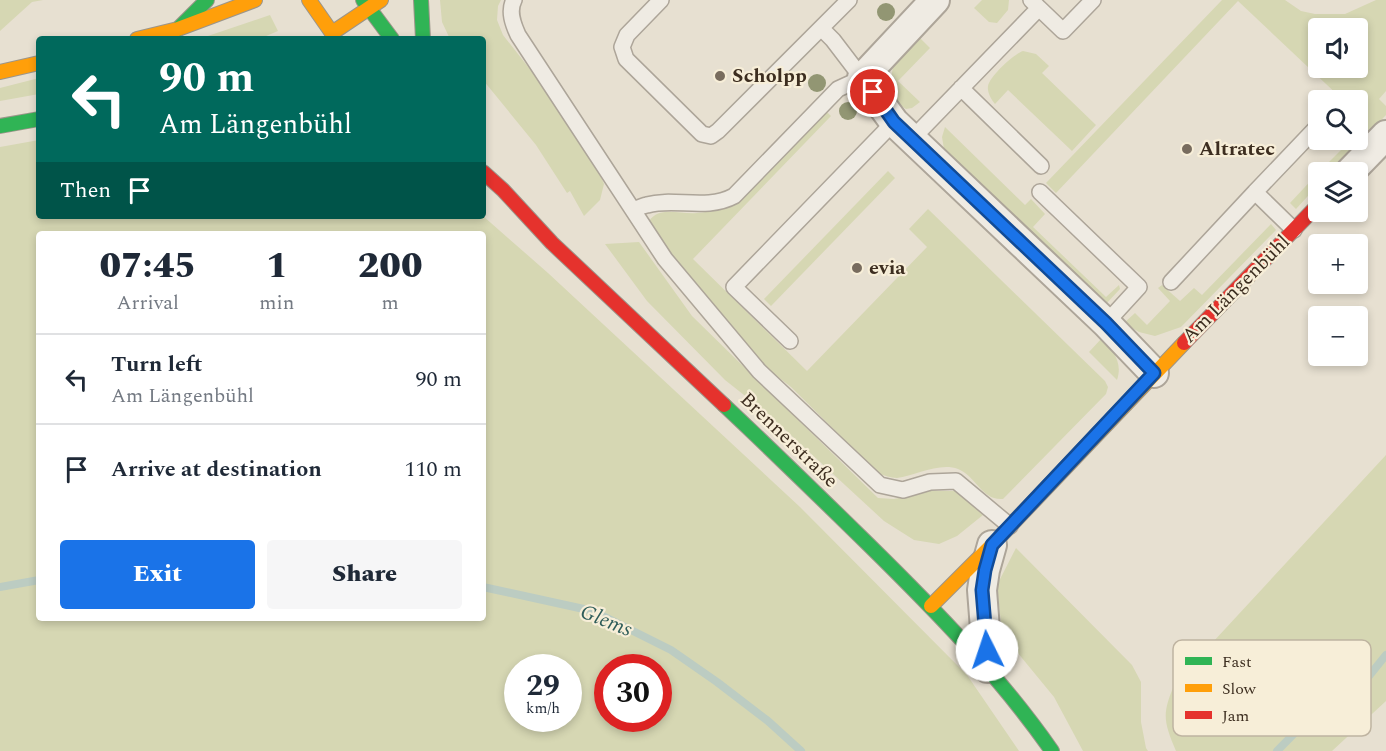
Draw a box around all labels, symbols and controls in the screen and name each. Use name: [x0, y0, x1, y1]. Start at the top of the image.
map controls: [1308, 18, 1368, 366]
button: sound: [1308, 18, 1368, 78]
text: 90 m: [159, 47, 254, 110]
icon: left: [60, 60, 138, 138]
place label: Scholpp: [732, 61, 807, 91]
pin: [847, 66, 898, 117]
marker: Scholpp: [713, 69, 727, 83]
icon: arrive: [856, 75, 889, 108]
button: search: [1308, 90, 1368, 150]
text: Am Längenbühl: [159, 104, 352, 146]
place label: Altratec: [1199, 134, 1275, 164]
marker: Altratec: [1180, 142, 1194, 156]
button: layers: [1308, 162, 1368, 222]
text: Then: [60, 174, 111, 207]
icon: arrive: [123, 174, 156, 207]
street label: Am Längenbühl: [1175, 228, 1297, 350]
button: +: [1308, 234, 1368, 294]
text: 07:45: [99, 239, 196, 294]
text: 1: [266, 239, 288, 294]
text: 200: [358, 239, 423, 294]
place label: evia: [869, 253, 906, 283]
marker: evia: [850, 261, 864, 275]
text: Arrival: [117, 288, 179, 318]
text: min: [259, 288, 294, 318]
text: m: [382, 288, 399, 318]
button: −: [1308, 306, 1368, 366]
text: Turn left: [111, 348, 203, 381]
icon: left: [60, 363, 93, 396]
text: 90 m: [416, 363, 462, 396]
text: Am Längenbühl: [111, 381, 254, 411]
street label: Brennerstraße: [733, 385, 845, 495]
icon: arrive: [60, 453, 93, 486]
text: Arrive at destination: [111, 453, 322, 486]
text: 110 m: [405, 453, 462, 486]
button: Exit: [60, 540, 255, 609]
button: Share: [267, 540, 462, 609]
water label: Glems: [575, 596, 637, 646]
position arrow: [955, 618, 1019, 682]
legend: [1173, 640, 1371, 736]
text: Fast: [1222, 650, 1252, 674]
speed limit sign: 30: [594, 654, 672, 732]
text: 29: [526, 663, 560, 709]
text: Slow: [1222, 677, 1257, 701]
text: km/h: [526, 697, 560, 720]
text: Jam: [1222, 704, 1250, 728]

